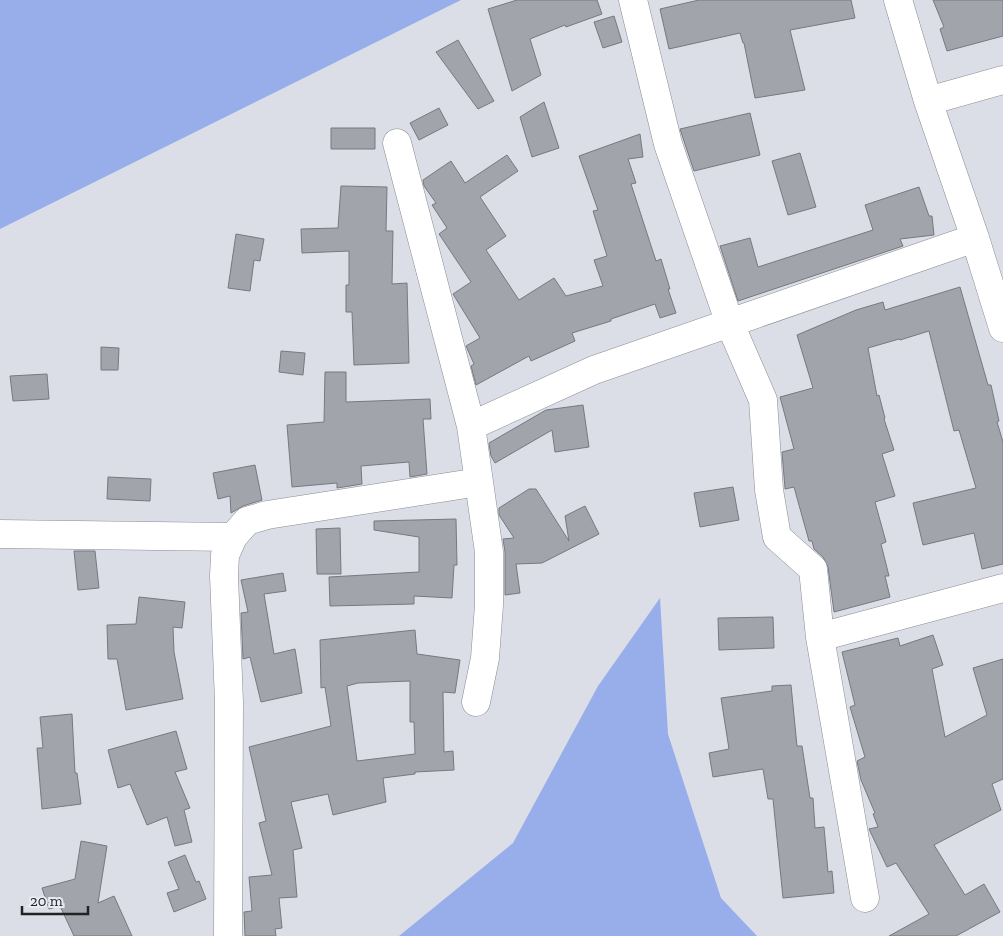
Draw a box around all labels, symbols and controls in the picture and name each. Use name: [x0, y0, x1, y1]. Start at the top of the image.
scale bar: [22, 884, 89, 916]
text: 20 m: [30, 892, 63, 910]

